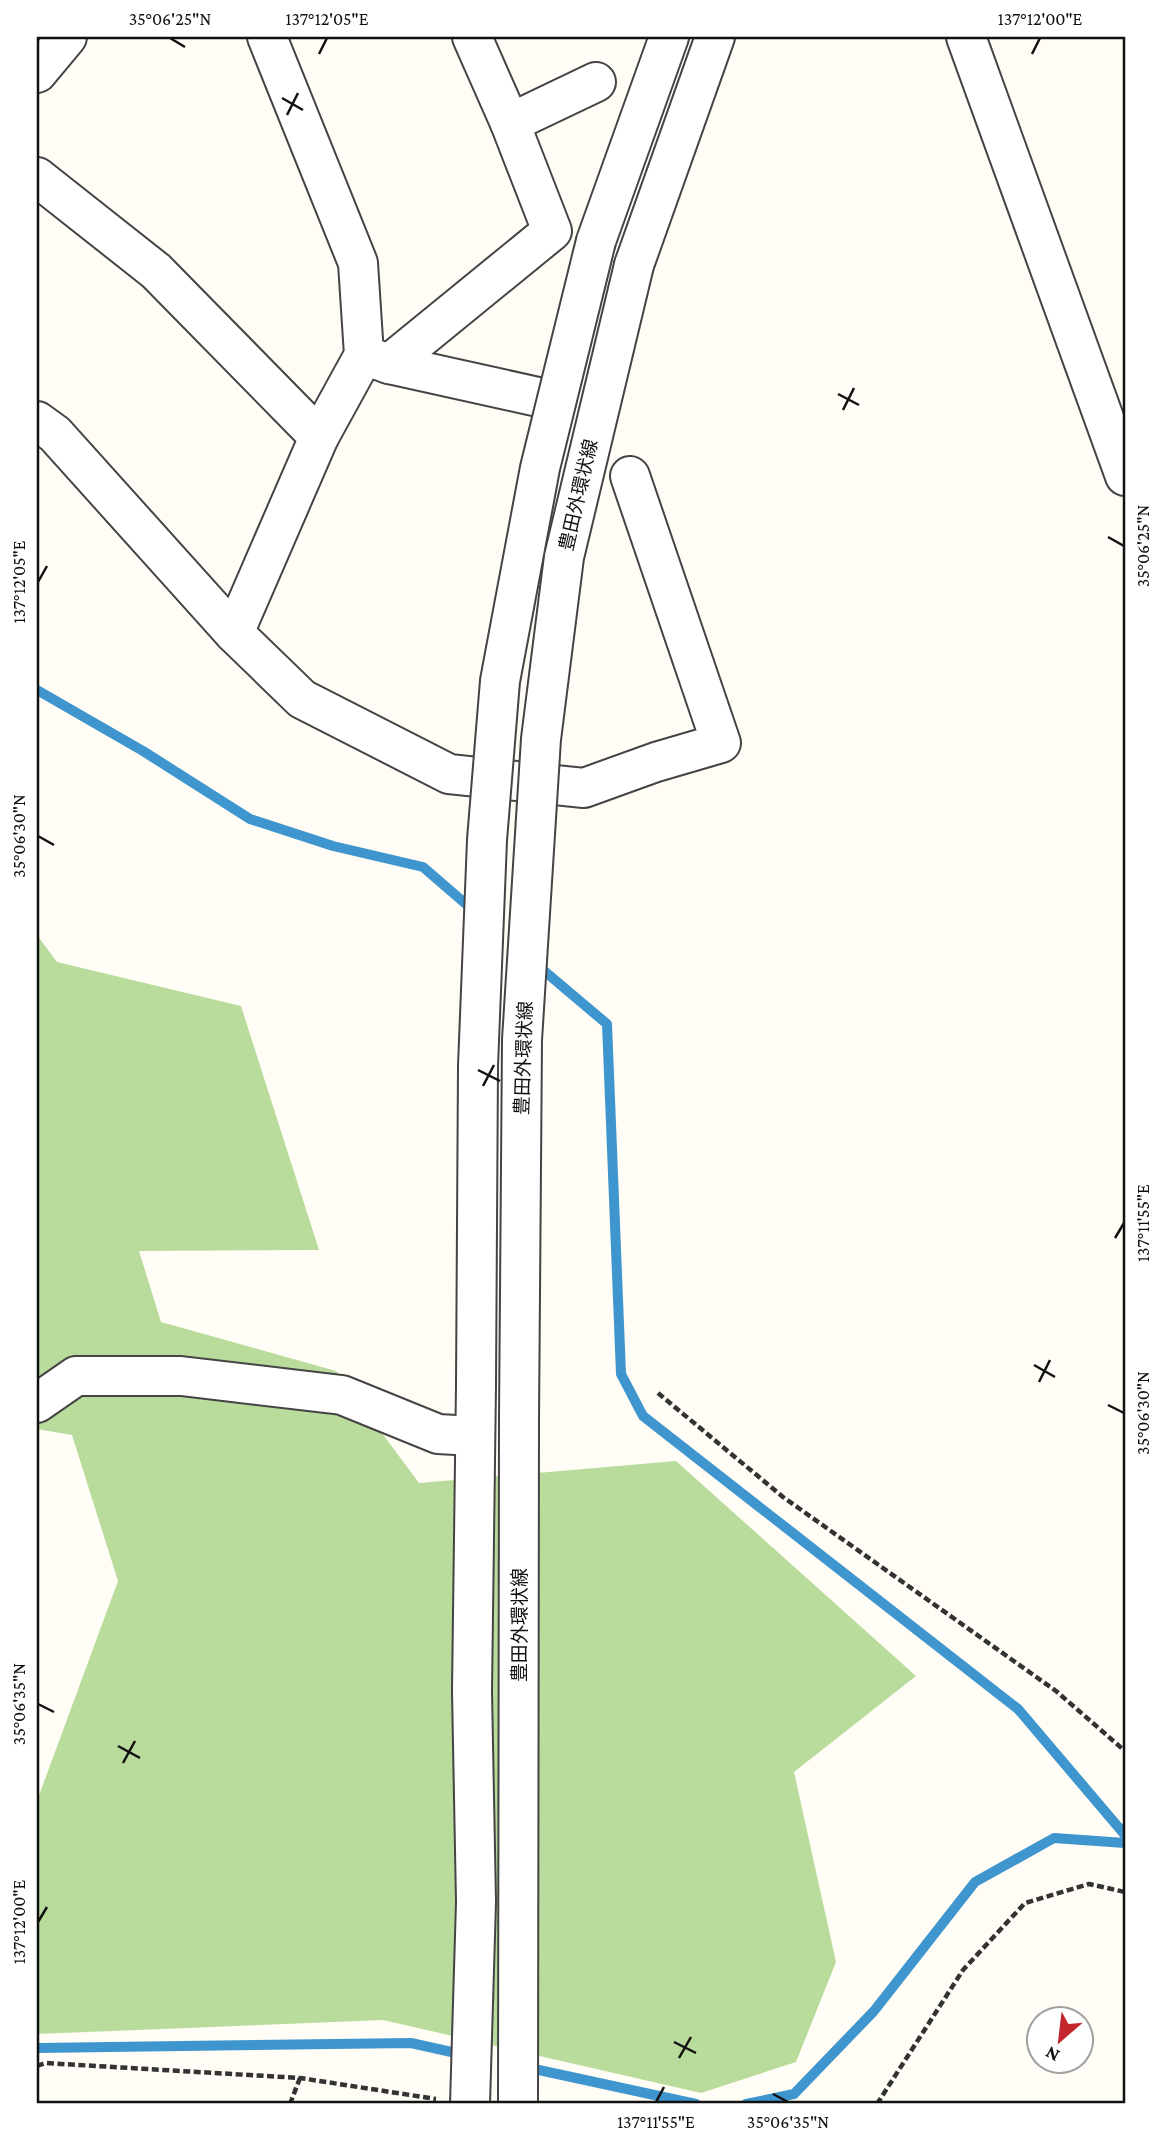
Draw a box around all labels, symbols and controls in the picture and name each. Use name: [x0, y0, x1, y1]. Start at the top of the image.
text: 35°06'25"N: [129, 9, 211, 29]
text: 137°12'05"E: [285, 9, 369, 29]
text: 137°12'00"E: [998, 9, 1082, 29]
street label: 豊田外環状線: [555, 437, 602, 553]
text: 35°06'25"N: [1133, 505, 1153, 587]
text: 137°12'05"E: [9, 540, 29, 624]
text: 35°06'30"N: [9, 794, 29, 878]
street label: 豊田外環状線: [511, 1001, 536, 1115]
text: 137°11'55"E: [1133, 1184, 1153, 1262]
text: 35°06'30"N: [1133, 1371, 1153, 1455]
street label: 豊田外環状線: [509, 1568, 530, 1682]
text: 35°06'35"N: [9, 1663, 29, 1745]
text: 137°12'00"E: [9, 1880, 29, 1964]
north arrow: [1026, 2004, 1096, 2074]
text: N: [1042, 2042, 1063, 2067]
text: 137°11'55"E: [617, 2112, 695, 2132]
text: 35°06'35"N: [747, 2112, 829, 2132]

